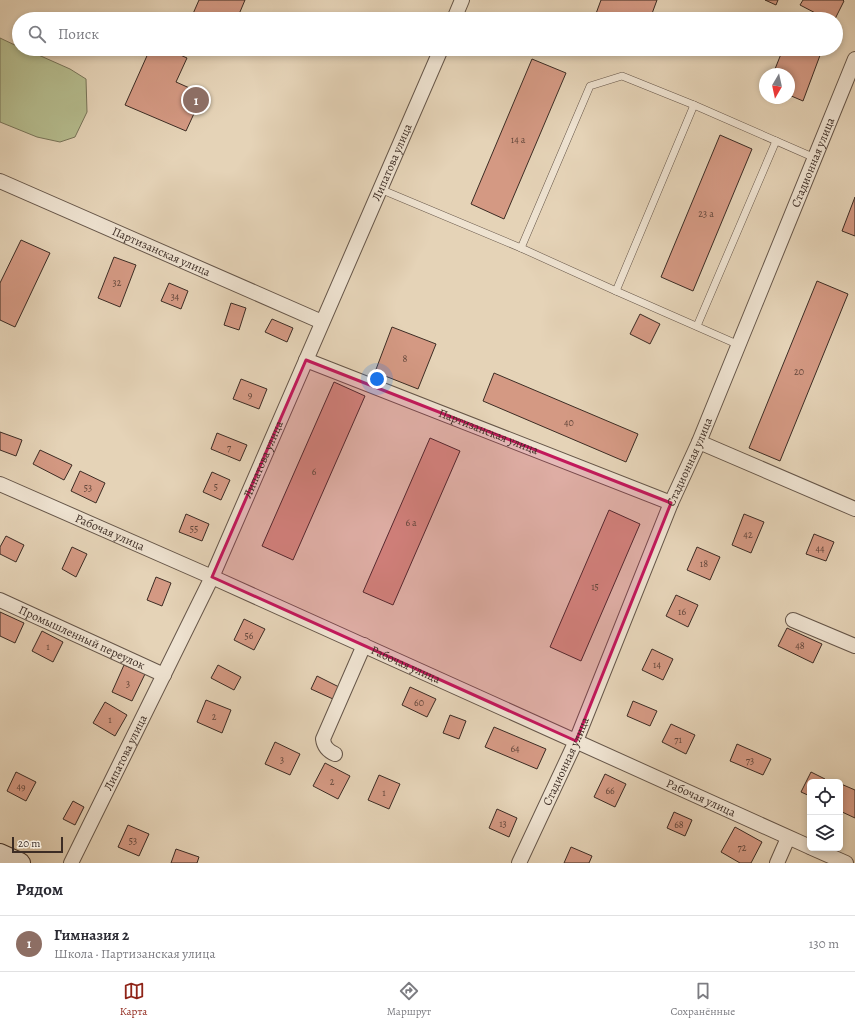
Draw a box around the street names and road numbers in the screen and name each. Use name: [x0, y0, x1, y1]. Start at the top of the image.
street label: Стадионная улица: [787, 115, 839, 210]
street label: Липатова улица: [368, 121, 416, 203]
street label: Партизанская улица: [110, 223, 213, 280]
street label: Партизанская улица: [436, 405, 541, 458]
street label: Стадионная улица: [663, 415, 716, 509]
street label: Липатова улица: [239, 418, 287, 501]
street label: Рабочая улица: [73, 510, 148, 555]
street label: Промышленный переулок: [16, 602, 148, 673]
street label: Рабочая улица: [368, 642, 443, 687]
street label: Липатова улица: [100, 712, 151, 793]
street label: Стадионная улица: [539, 714, 593, 808]
street label: Рабочая улица: [664, 775, 739, 821]

